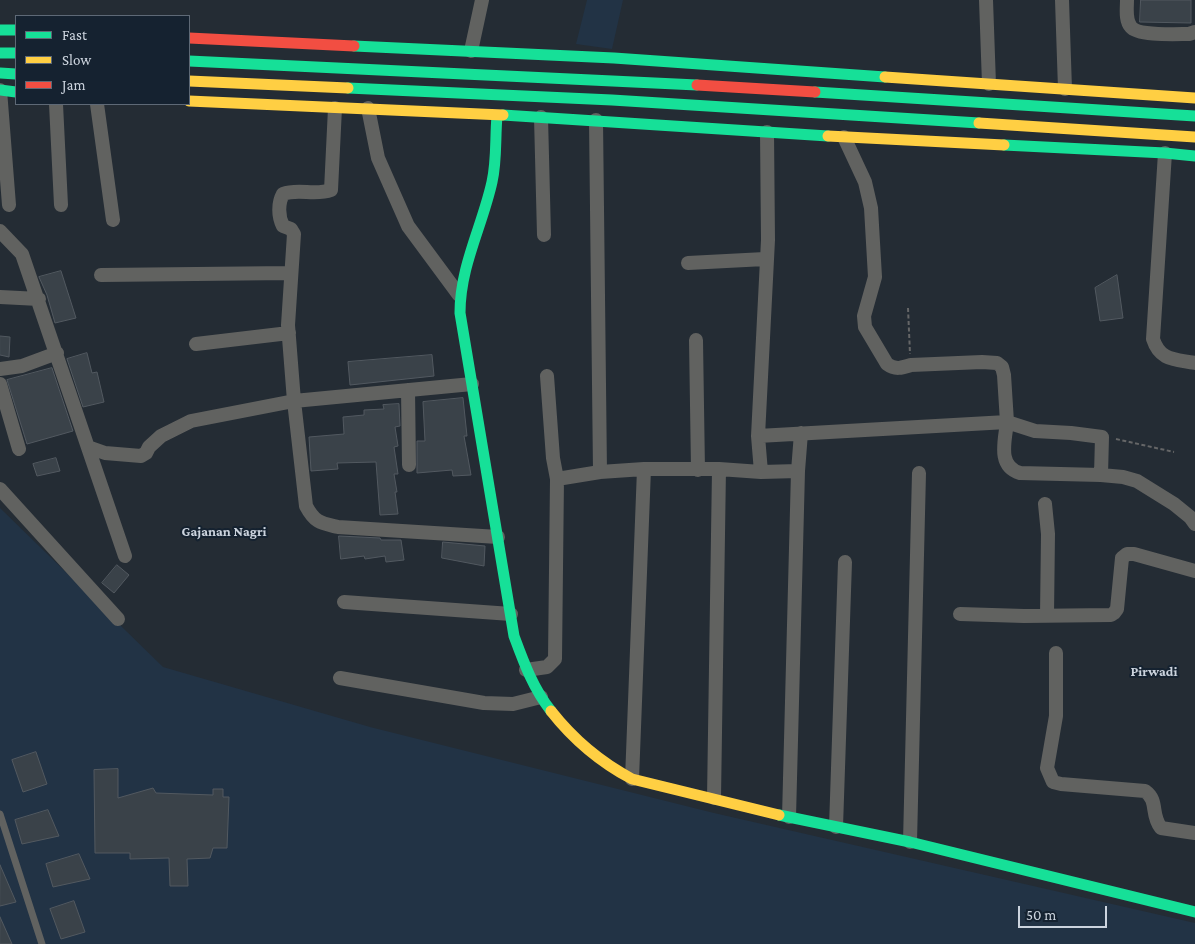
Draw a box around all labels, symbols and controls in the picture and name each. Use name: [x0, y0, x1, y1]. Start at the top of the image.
legend: [15, 15, 190, 105]
text: Fast: [62, 27, 87, 43]
text: Slow: [62, 52, 91, 68]
text: Jam: [62, 77, 85, 93]
district label: Gajanan Nagri: [181, 524, 267, 540]
district label: Pirwadi: [1130, 664, 1178, 680]
scale bar: [1020, 896, 1109, 928]
text: 50 m: [1026, 907, 1056, 923]

